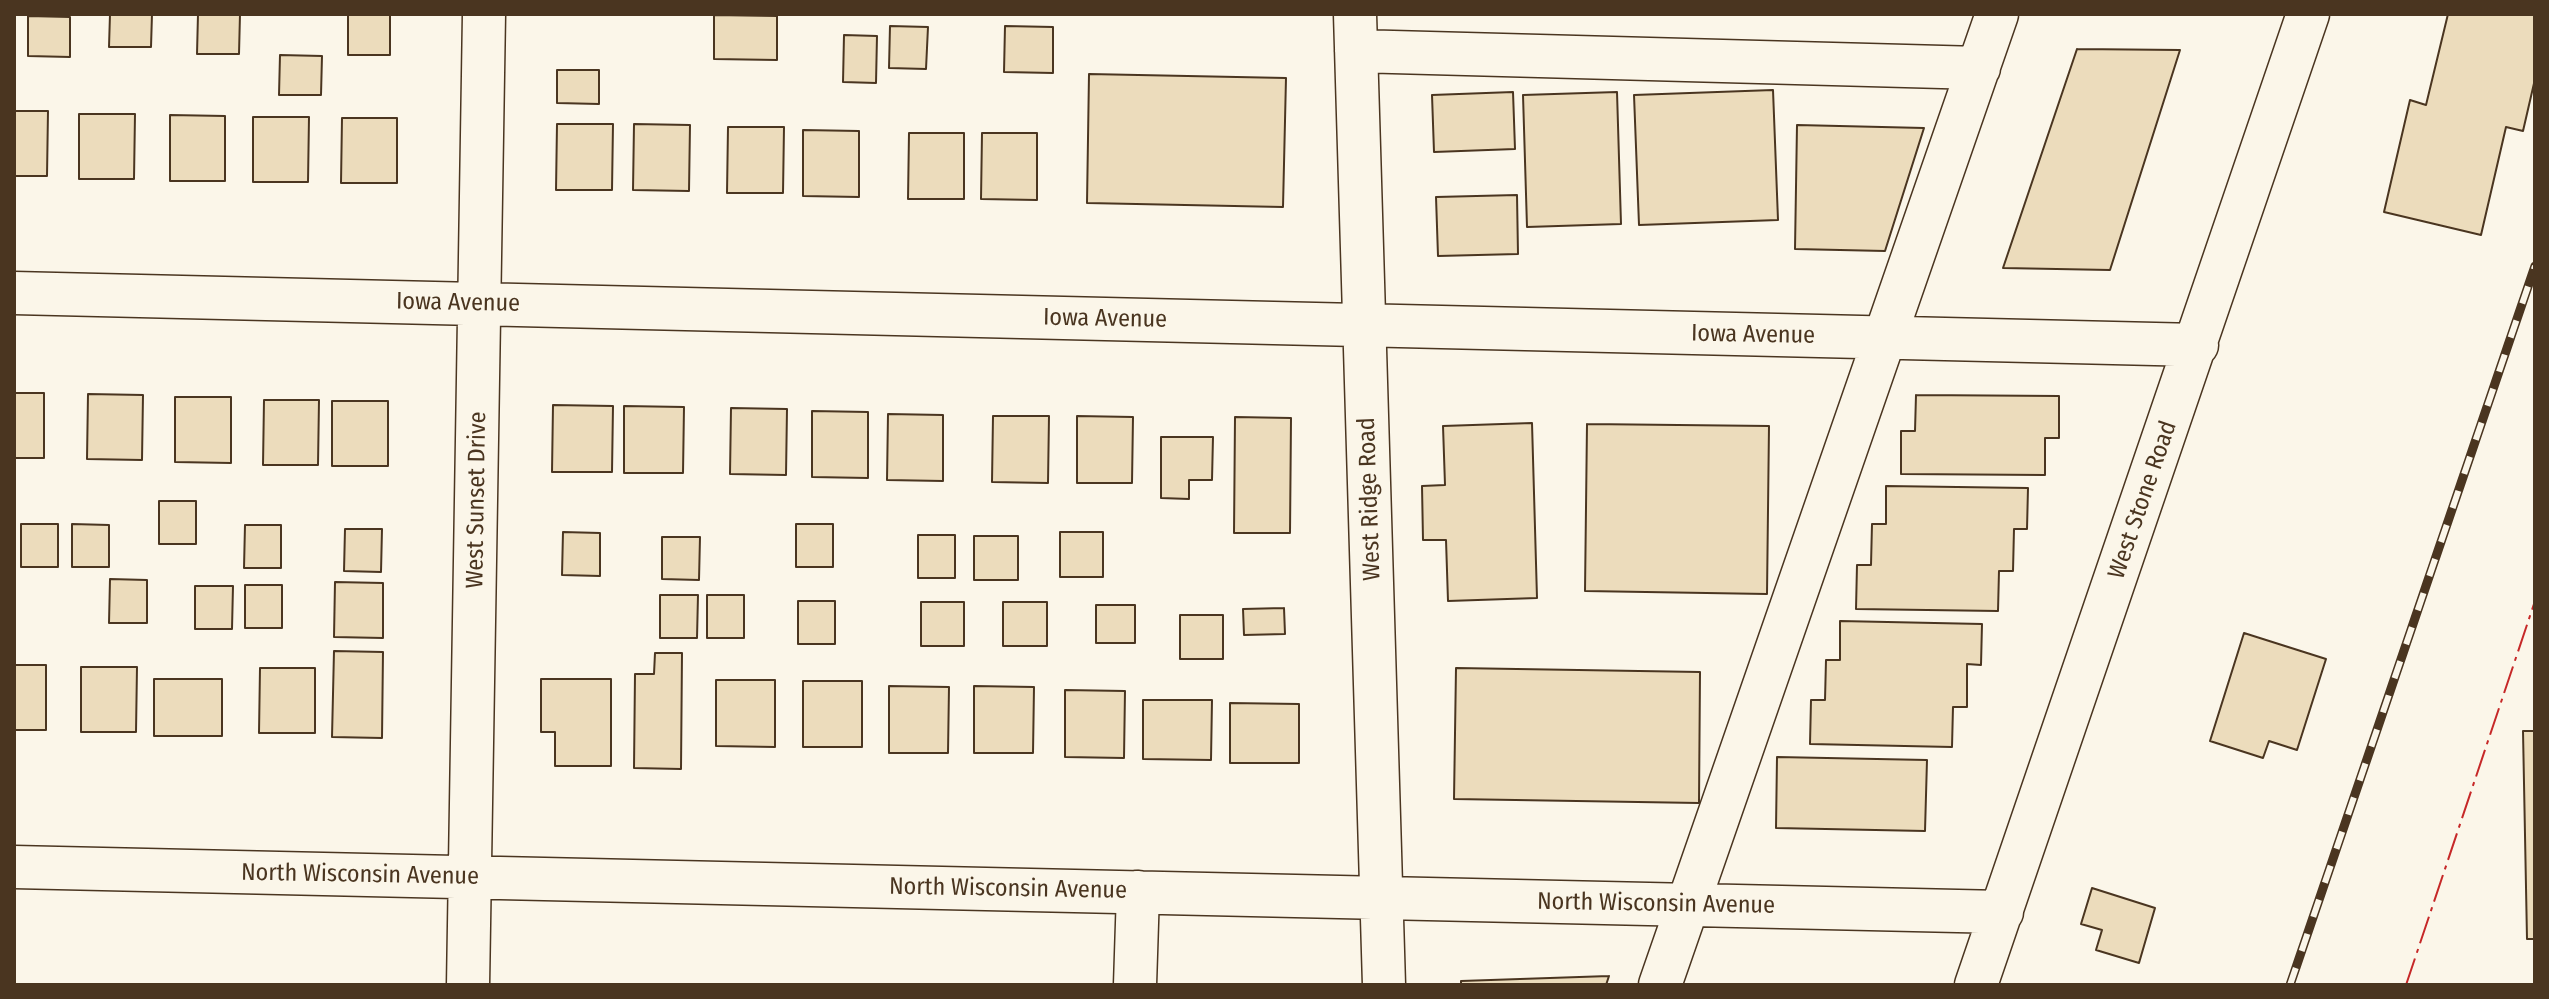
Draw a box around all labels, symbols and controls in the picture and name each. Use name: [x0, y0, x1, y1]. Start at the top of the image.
street label: Iowa Avenue: [396, 288, 520, 318]
street label: Iowa Avenue: [1043, 304, 1167, 334]
street label: Iowa Avenue: [1691, 320, 1815, 350]
street label: West Sunset Drive: [461, 411, 493, 589]
street label: West Ridge Road: [1353, 417, 1387, 581]
street label: West Stone Road: [2102, 417, 2184, 583]
street label: North Wisconsin Avenue: [241, 859, 479, 891]
street label: North Wisconsin Avenue: [889, 873, 1127, 905]
street label: North Wisconsin Avenue: [1537, 888, 1775, 920]

